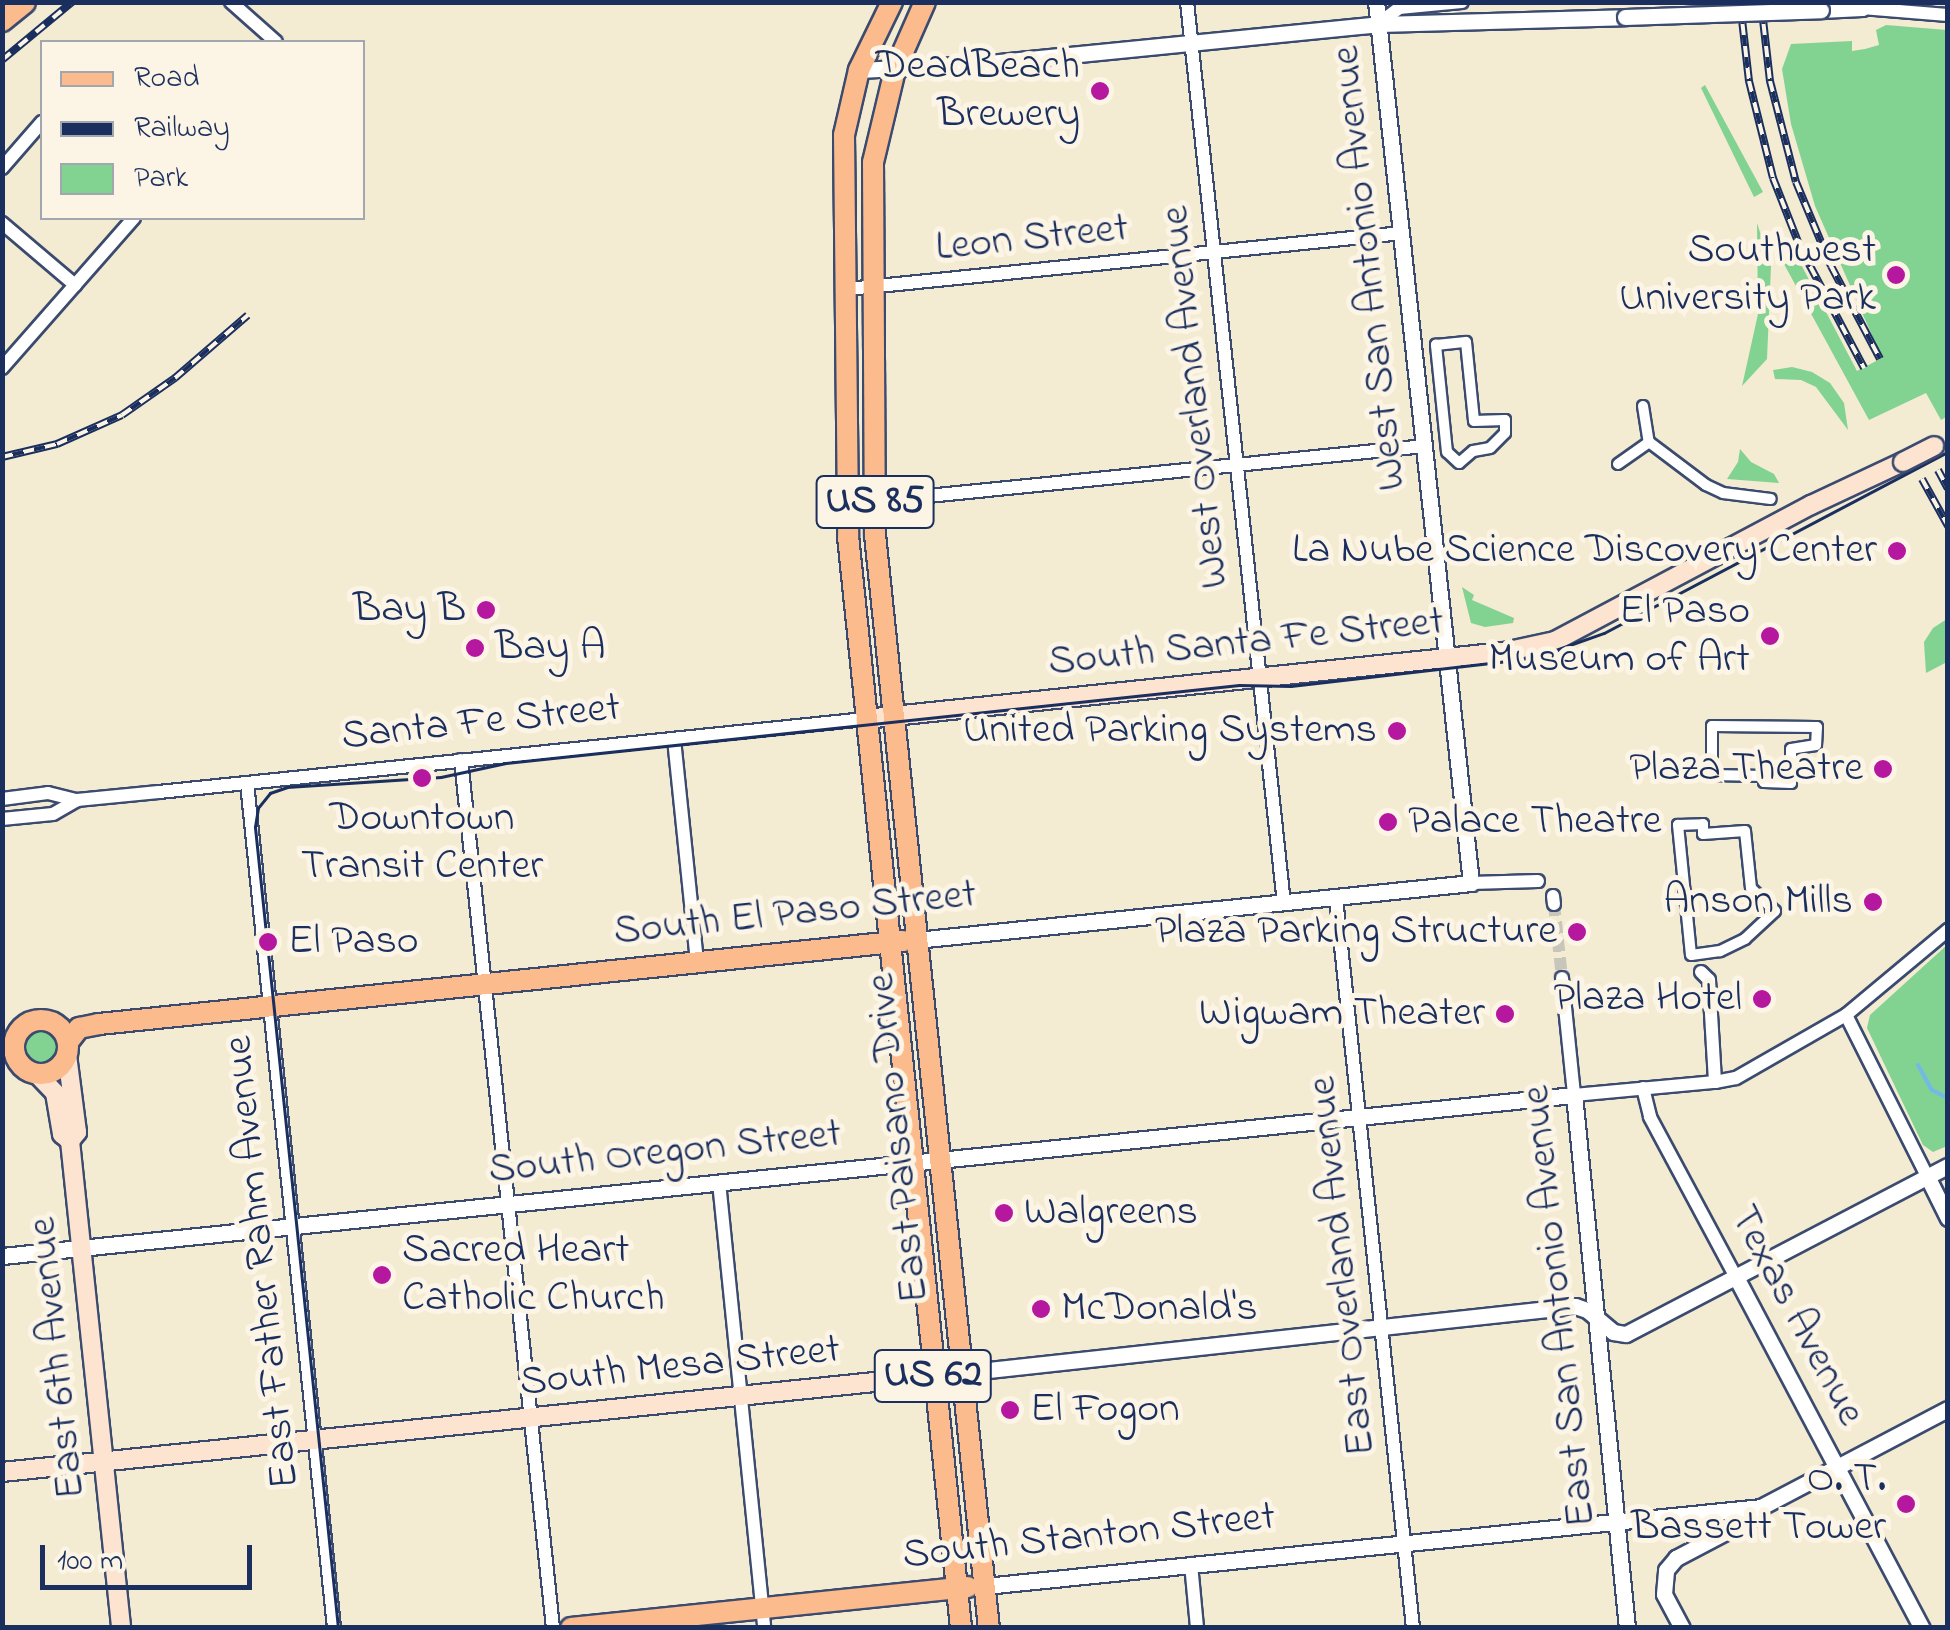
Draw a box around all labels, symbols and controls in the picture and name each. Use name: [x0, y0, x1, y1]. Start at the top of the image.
legend: [40, 40, 365, 220]
place label: DeadBeach Brewery: [876, 42, 1080, 140]
street label: West San Antonio Avenue: [1322, 43, 1418, 493]
text: Road: [134, 57, 199, 101]
marker: DeadBeach Brewery: [1089, 80, 1111, 102]
text: Railway: [134, 107, 230, 151]
text: Park: [134, 157, 188, 201]
street label: West Overland Avenue: [1151, 203, 1241, 591]
street label: Leon Street: [933, 204, 1131, 274]
place label: Southwest University Park: [1619, 226, 1876, 324]
marker: Southwest University Park: [1885, 264, 1907, 286]
road number: US 85: [815, 467, 935, 537]
place label: La Nube Science Discovery Center: [1292, 526, 1877, 576]
marker: La Nube Science Discovery Center: [1886, 540, 1908, 562]
place label: Bay B: [353, 585, 466, 635]
place label: El Paso Museum of Art: [1489, 587, 1750, 686]
street label: South Santa Fe Street: [1046, 597, 1446, 689]
marker: Bay B: [475, 599, 497, 621]
place label: Bay A: [495, 623, 606, 673]
marker: El Paso Museum of Art: [1759, 625, 1781, 647]
marker: Bay A: [464, 637, 486, 659]
street label: Santa Fe Street: [339, 683, 623, 763]
place label: United Parking Systems: [963, 706, 1377, 756]
marker: United Parking Systems: [1386, 720, 1408, 742]
place label: Plaza Theatre: [1629, 744, 1863, 794]
marker: Plaza Theatre: [1872, 758, 1894, 780]
marker: Downtown Transit Center: [411, 767, 433, 789]
place label: Downtown Transit Center: [301, 794, 543, 892]
place label: Palace Theatre: [1408, 797, 1662, 847]
marker: Palace Theatre: [1377, 811, 1399, 833]
street label: South El Paso Street: [611, 870, 979, 958]
place label: Anson Mills: [1663, 877, 1853, 927]
marker: Anson Mills: [1862, 891, 1884, 913]
place label: Plaza Parking Structure: [1155, 907, 1557, 957]
place label: El Paso: [288, 917, 419, 967]
marker: Plaza Parking Structure: [1566, 921, 1588, 943]
marker: El Paso: [257, 931, 279, 953]
street label: East Paisano Drive: [857, 971, 941, 1305]
place label: Plaza Hotel: [1553, 974, 1742, 1024]
marker: Plaza Hotel: [1751, 988, 1773, 1010]
place label: Wigwam Theater: [1199, 989, 1485, 1039]
marker: Wigwam Theater: [1494, 1003, 1516, 1025]
street label: East Father Rahm Avenue: [214, 1033, 312, 1491]
street label: East Overland Avenue: [1298, 1074, 1388, 1458]
street label: East San Antonio Avenue: [1512, 1083, 1608, 1529]
street label: South Oregon Street: [486, 1109, 844, 1197]
place label: Walgreens: [1024, 1188, 1198, 1238]
street label: Texas Avenue: [1717, 1197, 1875, 1435]
marker: Walgreens: [993, 1202, 1015, 1224]
street label: East 6th Avenue: [18, 1215, 98, 1501]
place label: Sacred Heart Catholic Church: [402, 1226, 665, 1324]
marker: Sacred Heart Catholic Church: [371, 1264, 393, 1286]
place label: McDonald's: [1061, 1284, 1258, 1334]
marker: McDonald's: [1030, 1298, 1052, 1320]
street label: South Mesa Street: [517, 1325, 843, 1409]
road number: US 62: [873, 1341, 993, 1411]
place label: El Fogon: [1030, 1385, 1180, 1435]
marker: El Fogon: [999, 1399, 1021, 1421]
place label: O. T. Bassett Tower: [1631, 1455, 1886, 1554]
street label: South Stanton Street: [900, 1492, 1278, 1582]
marker: O. T. Bassett Tower: [1895, 1493, 1917, 1515]
scale bar: [45, 1525, 258, 1587]
text: 100 m: [57, 1540, 123, 1584]

